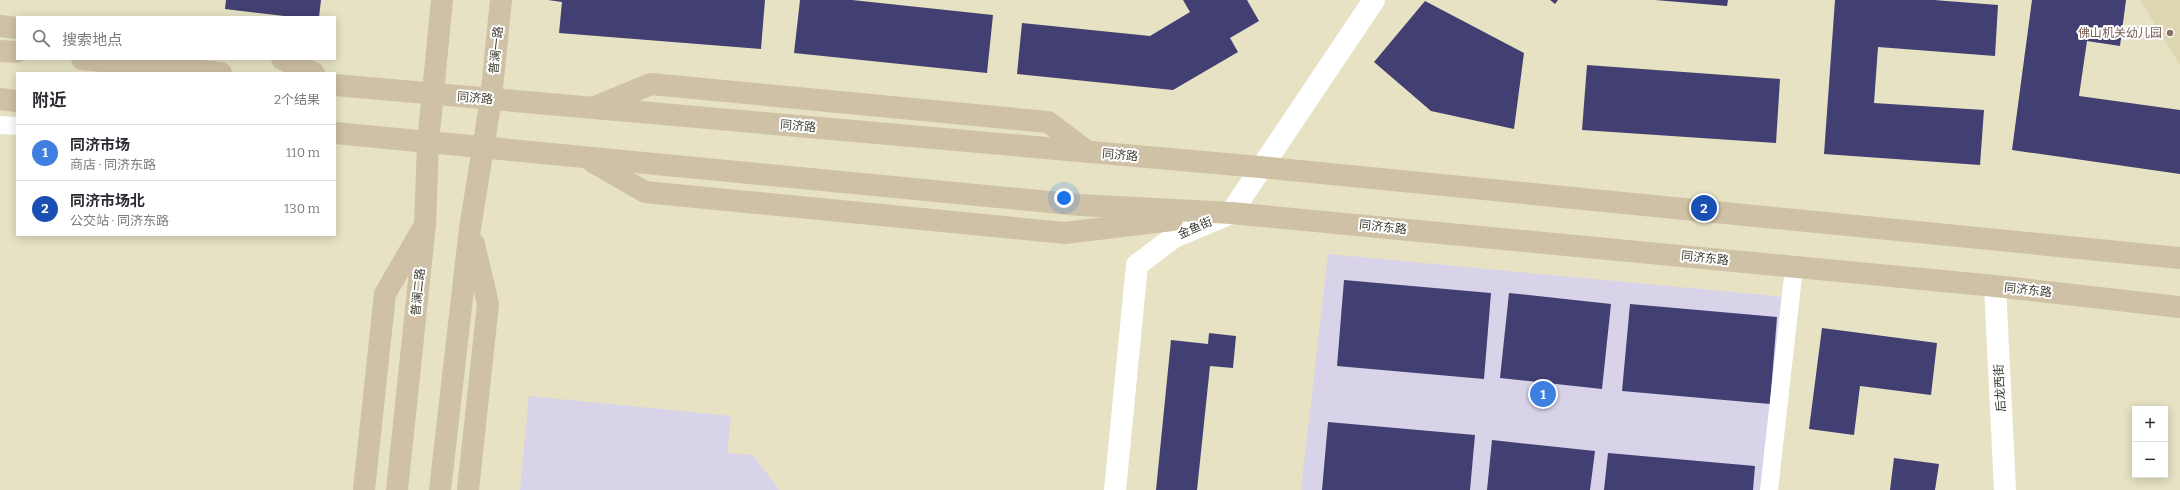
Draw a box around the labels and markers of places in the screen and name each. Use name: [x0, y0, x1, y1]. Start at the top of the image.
place label: 佛山机关幼儿园: [2078, 26, 2162, 40]
marker: 佛山机关幼儿园: [2165, 28, 2175, 38]
pin: 2: [1691, 193, 1717, 223]
pin: 1: [1530, 379, 1556, 409]

